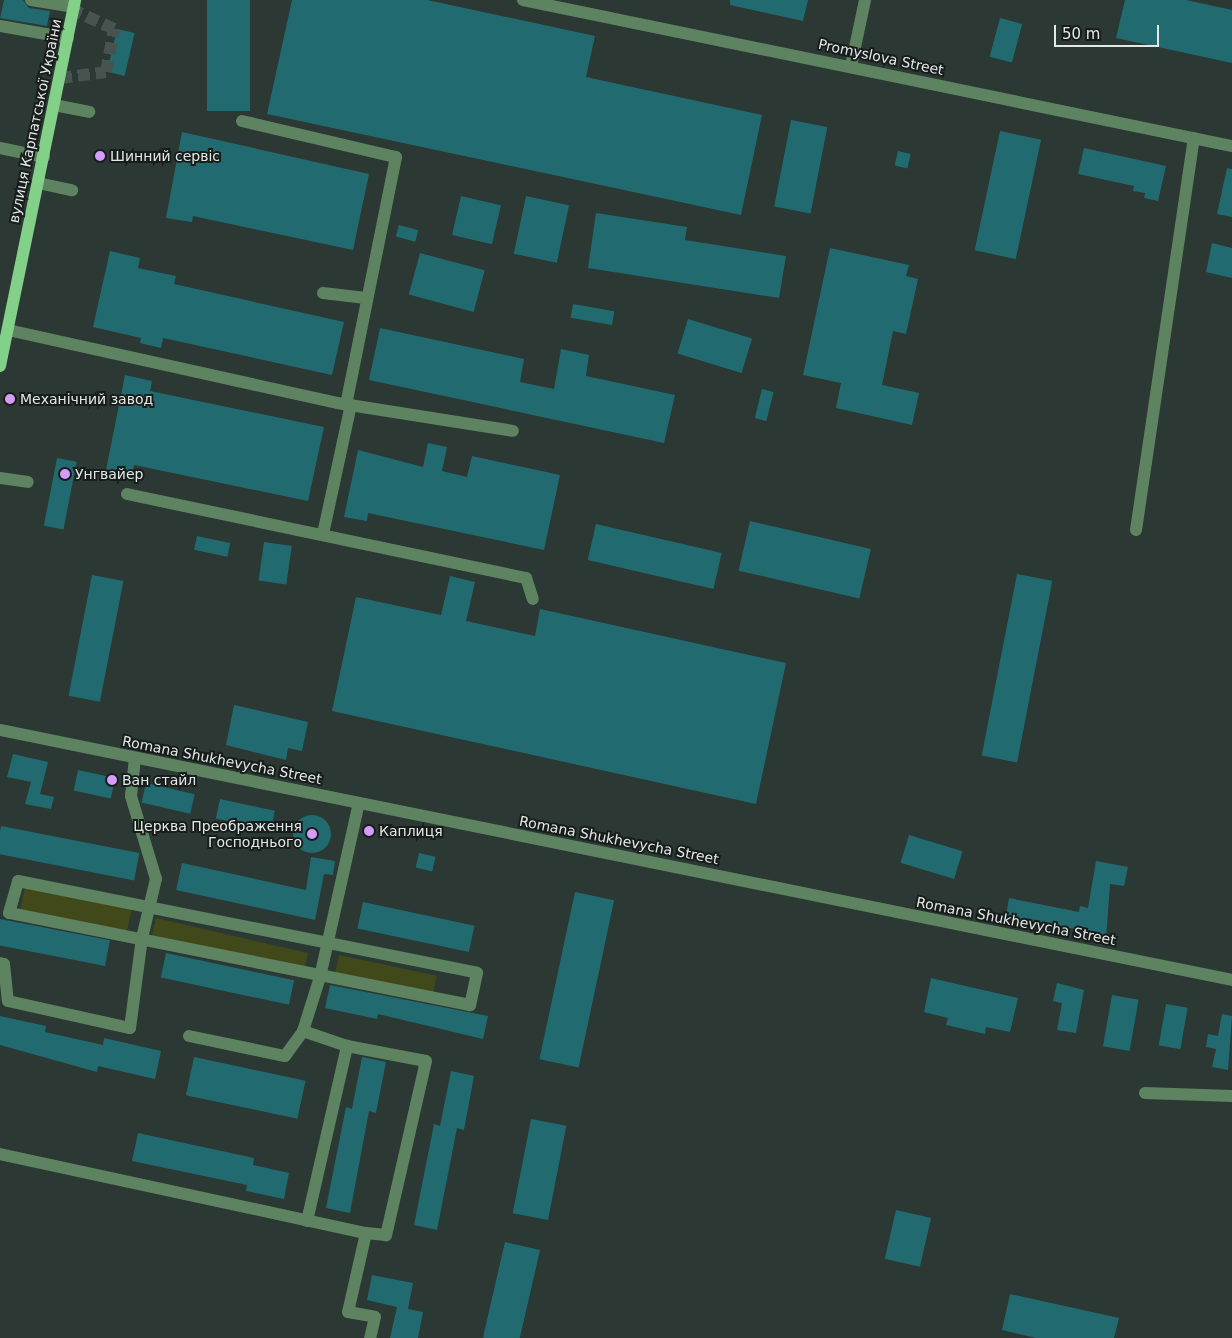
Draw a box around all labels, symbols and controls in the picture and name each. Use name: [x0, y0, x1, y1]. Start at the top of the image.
scale bar: [1057, 15, 1162, 47]
street label: вулиця Карпатської України: [5, 17, 65, 225]
text: 50 m: [1062, 25, 1100, 43]
street label: Promyslova Street: [817, 36, 945, 78]
place label: Шинний сервіс: [110, 148, 220, 164]
marker: Шинний сервіс: [94, 150, 106, 162]
place label: Механічний завод: [20, 391, 153, 407]
marker: Механічний завод: [4, 393, 16, 405]
place label: Унгвайер: [75, 466, 143, 482]
marker: Унгвайер: [59, 468, 71, 480]
street label: Romana Shukhevycha Street: [121, 732, 323, 788]
place label: Ван стайл: [122, 772, 196, 788]
marker: Ван стайл: [106, 774, 118, 786]
street label: Romana Shukhevycha Street: [518, 812, 720, 868]
place label: Церква Преображення Господнього: [133, 818, 302, 850]
place label: Каплиця: [379, 823, 443, 839]
marker: Каплиця: [363, 825, 375, 837]
marker: Церква Преображення Господнього: [306, 828, 318, 840]
street label: Romana Shukhevycha Street: [915, 893, 1117, 949]

